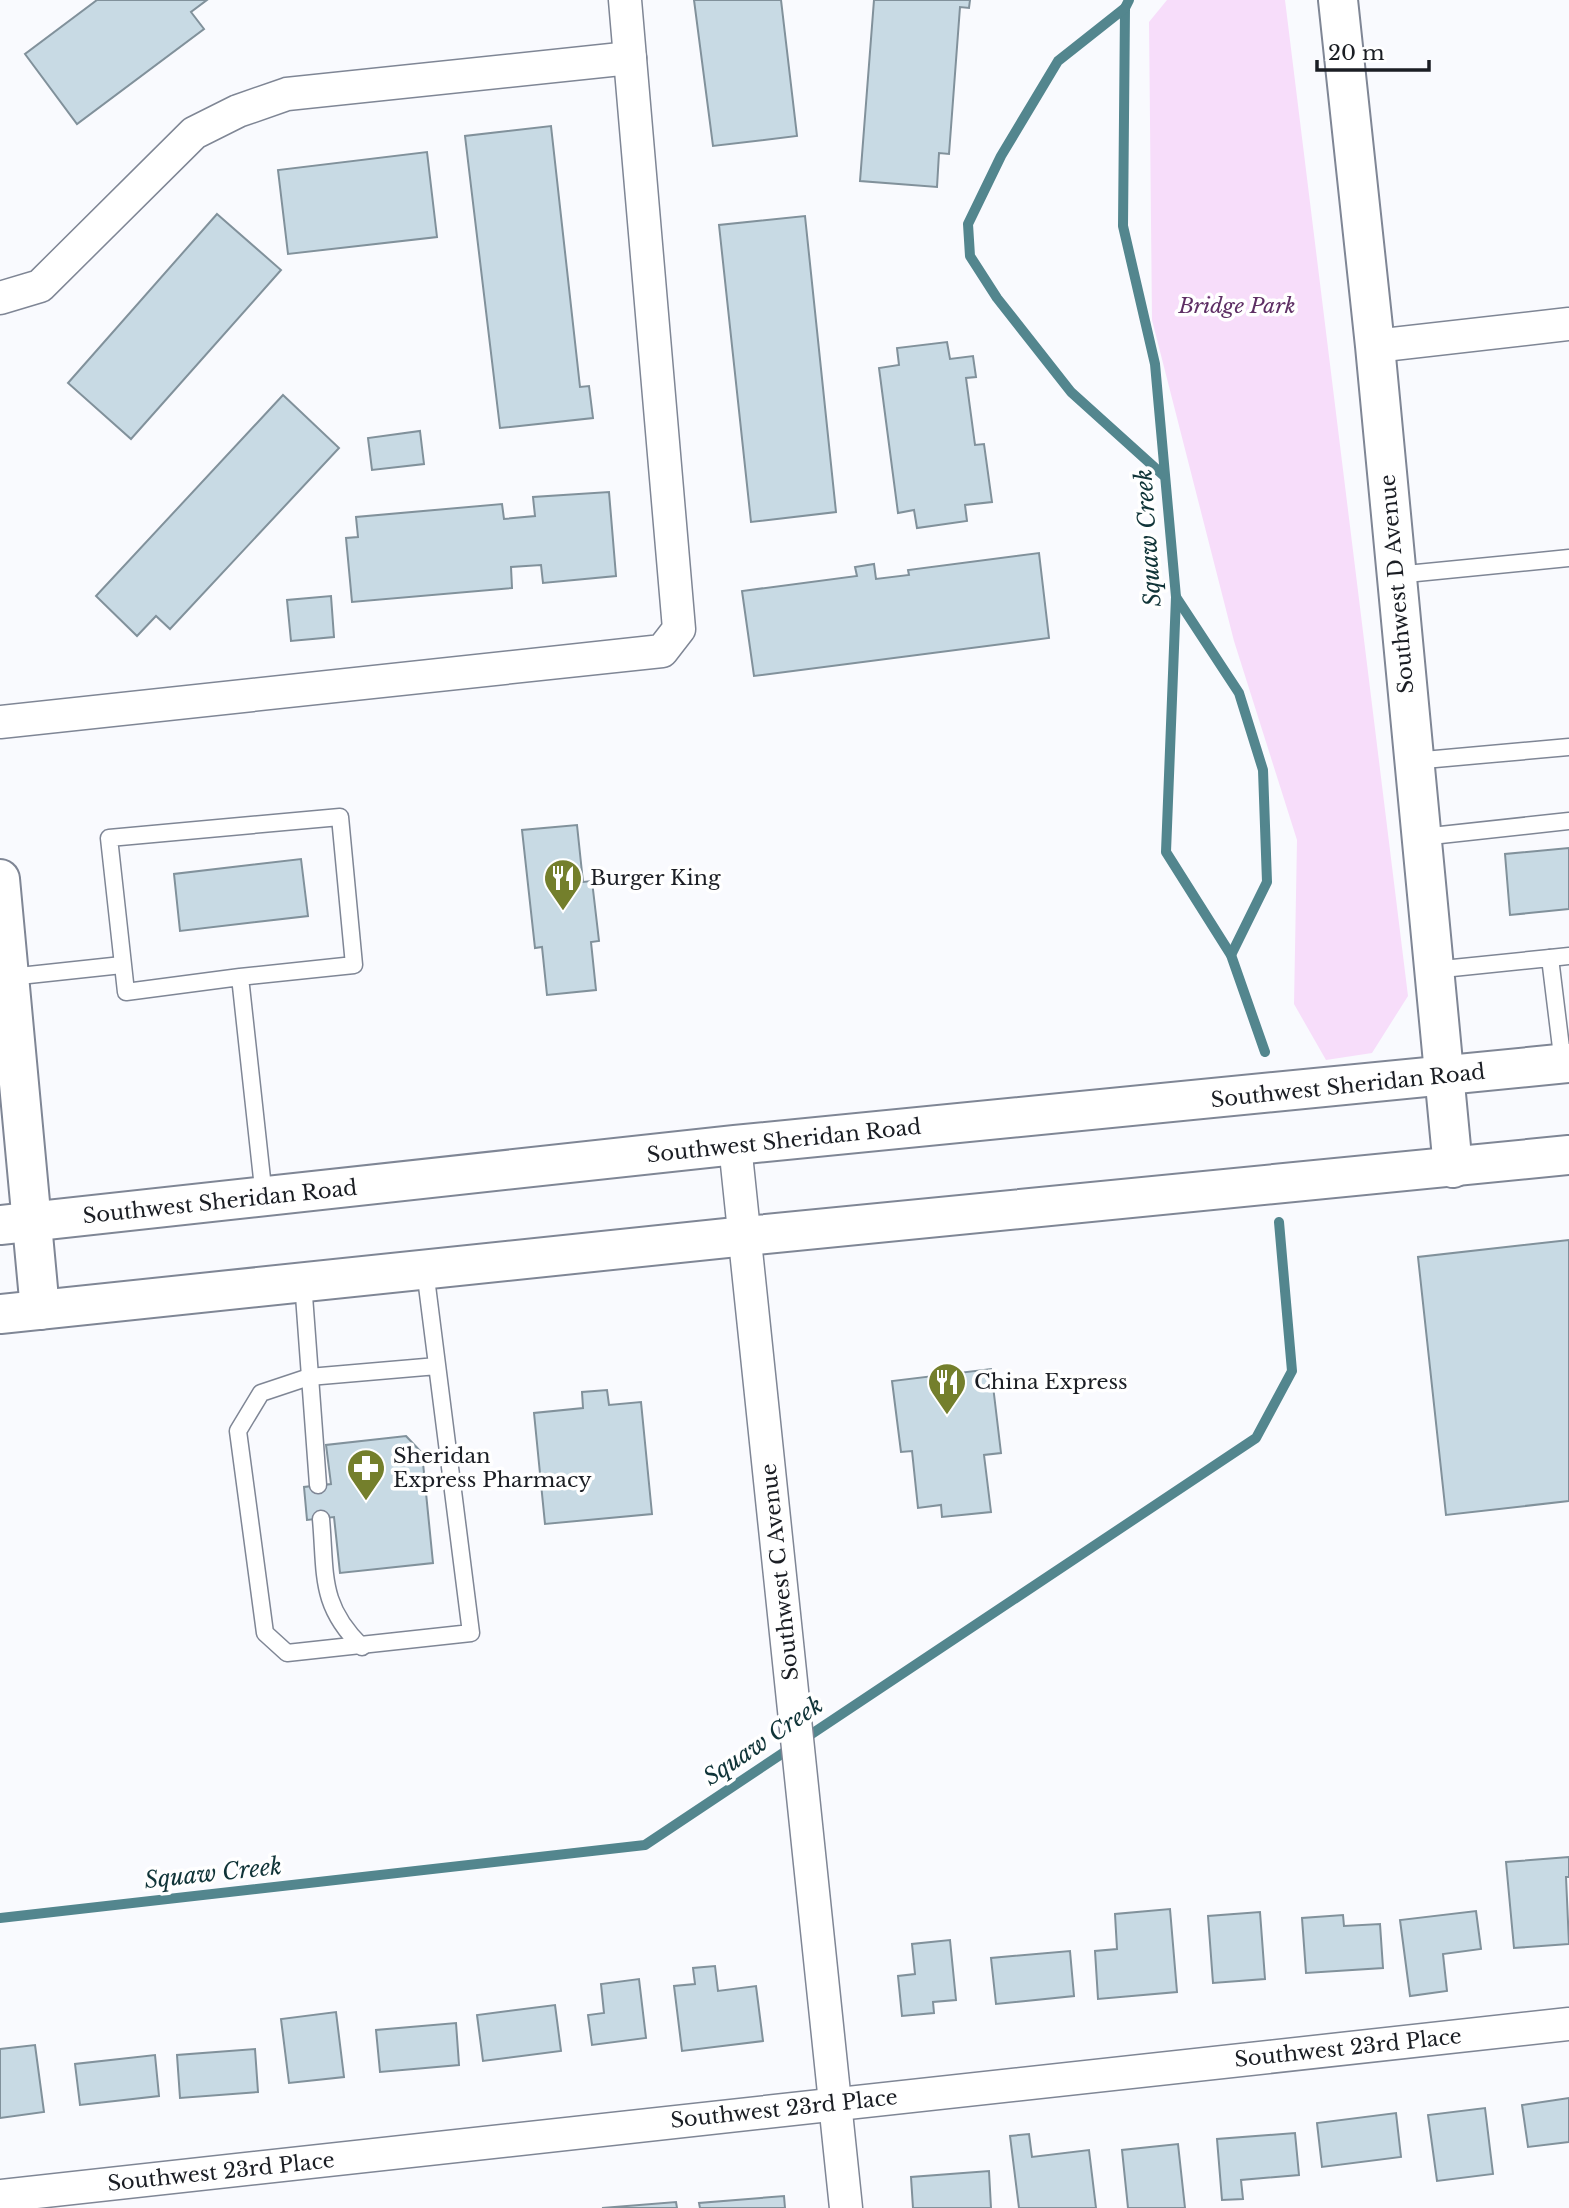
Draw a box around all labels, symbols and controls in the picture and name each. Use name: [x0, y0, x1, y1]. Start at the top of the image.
scale bar: [1317, 28, 1429, 72]
text: 20 m: [1328, 40, 1385, 66]
park label: Bridge Park: [1177, 293, 1296, 319]
water label: Squaw Creek: [1129, 468, 1167, 608]
street label: Southwest D Avenue: [1374, 473, 1420, 695]
restaurant icon: Burger King: [542, 857, 584, 912]
place label: Burger King: [590, 865, 721, 891]
street label: Southwest Sheridan Road: [1210, 1059, 1486, 1113]
street label: Southwest Sheridan Road: [646, 1114, 922, 1168]
street label: Southwest Sheridan Road: [82, 1175, 358, 1229]
restaurant icon: China Express: [926, 1361, 968, 1416]
place label: China Express: [974, 1369, 1128, 1395]
place label: Sheridan Express Pharmacy: [393, 1443, 592, 1493]
pharmacy icon: Sheridan Express Pharmacy: [345, 1447, 387, 1502]
street label: Southwest C Avenue: [756, 1462, 804, 1682]
water label: Squaw Creek: [698, 1691, 828, 1791]
water label: Squaw Creek: [143, 1852, 283, 1894]
street label: Southwest 23rd Place: [1233, 2023, 1463, 2073]
street label: Southwest 23rd Place: [669, 2084, 899, 2134]
street label: Southwest 23rd Place: [106, 2147, 336, 2197]

